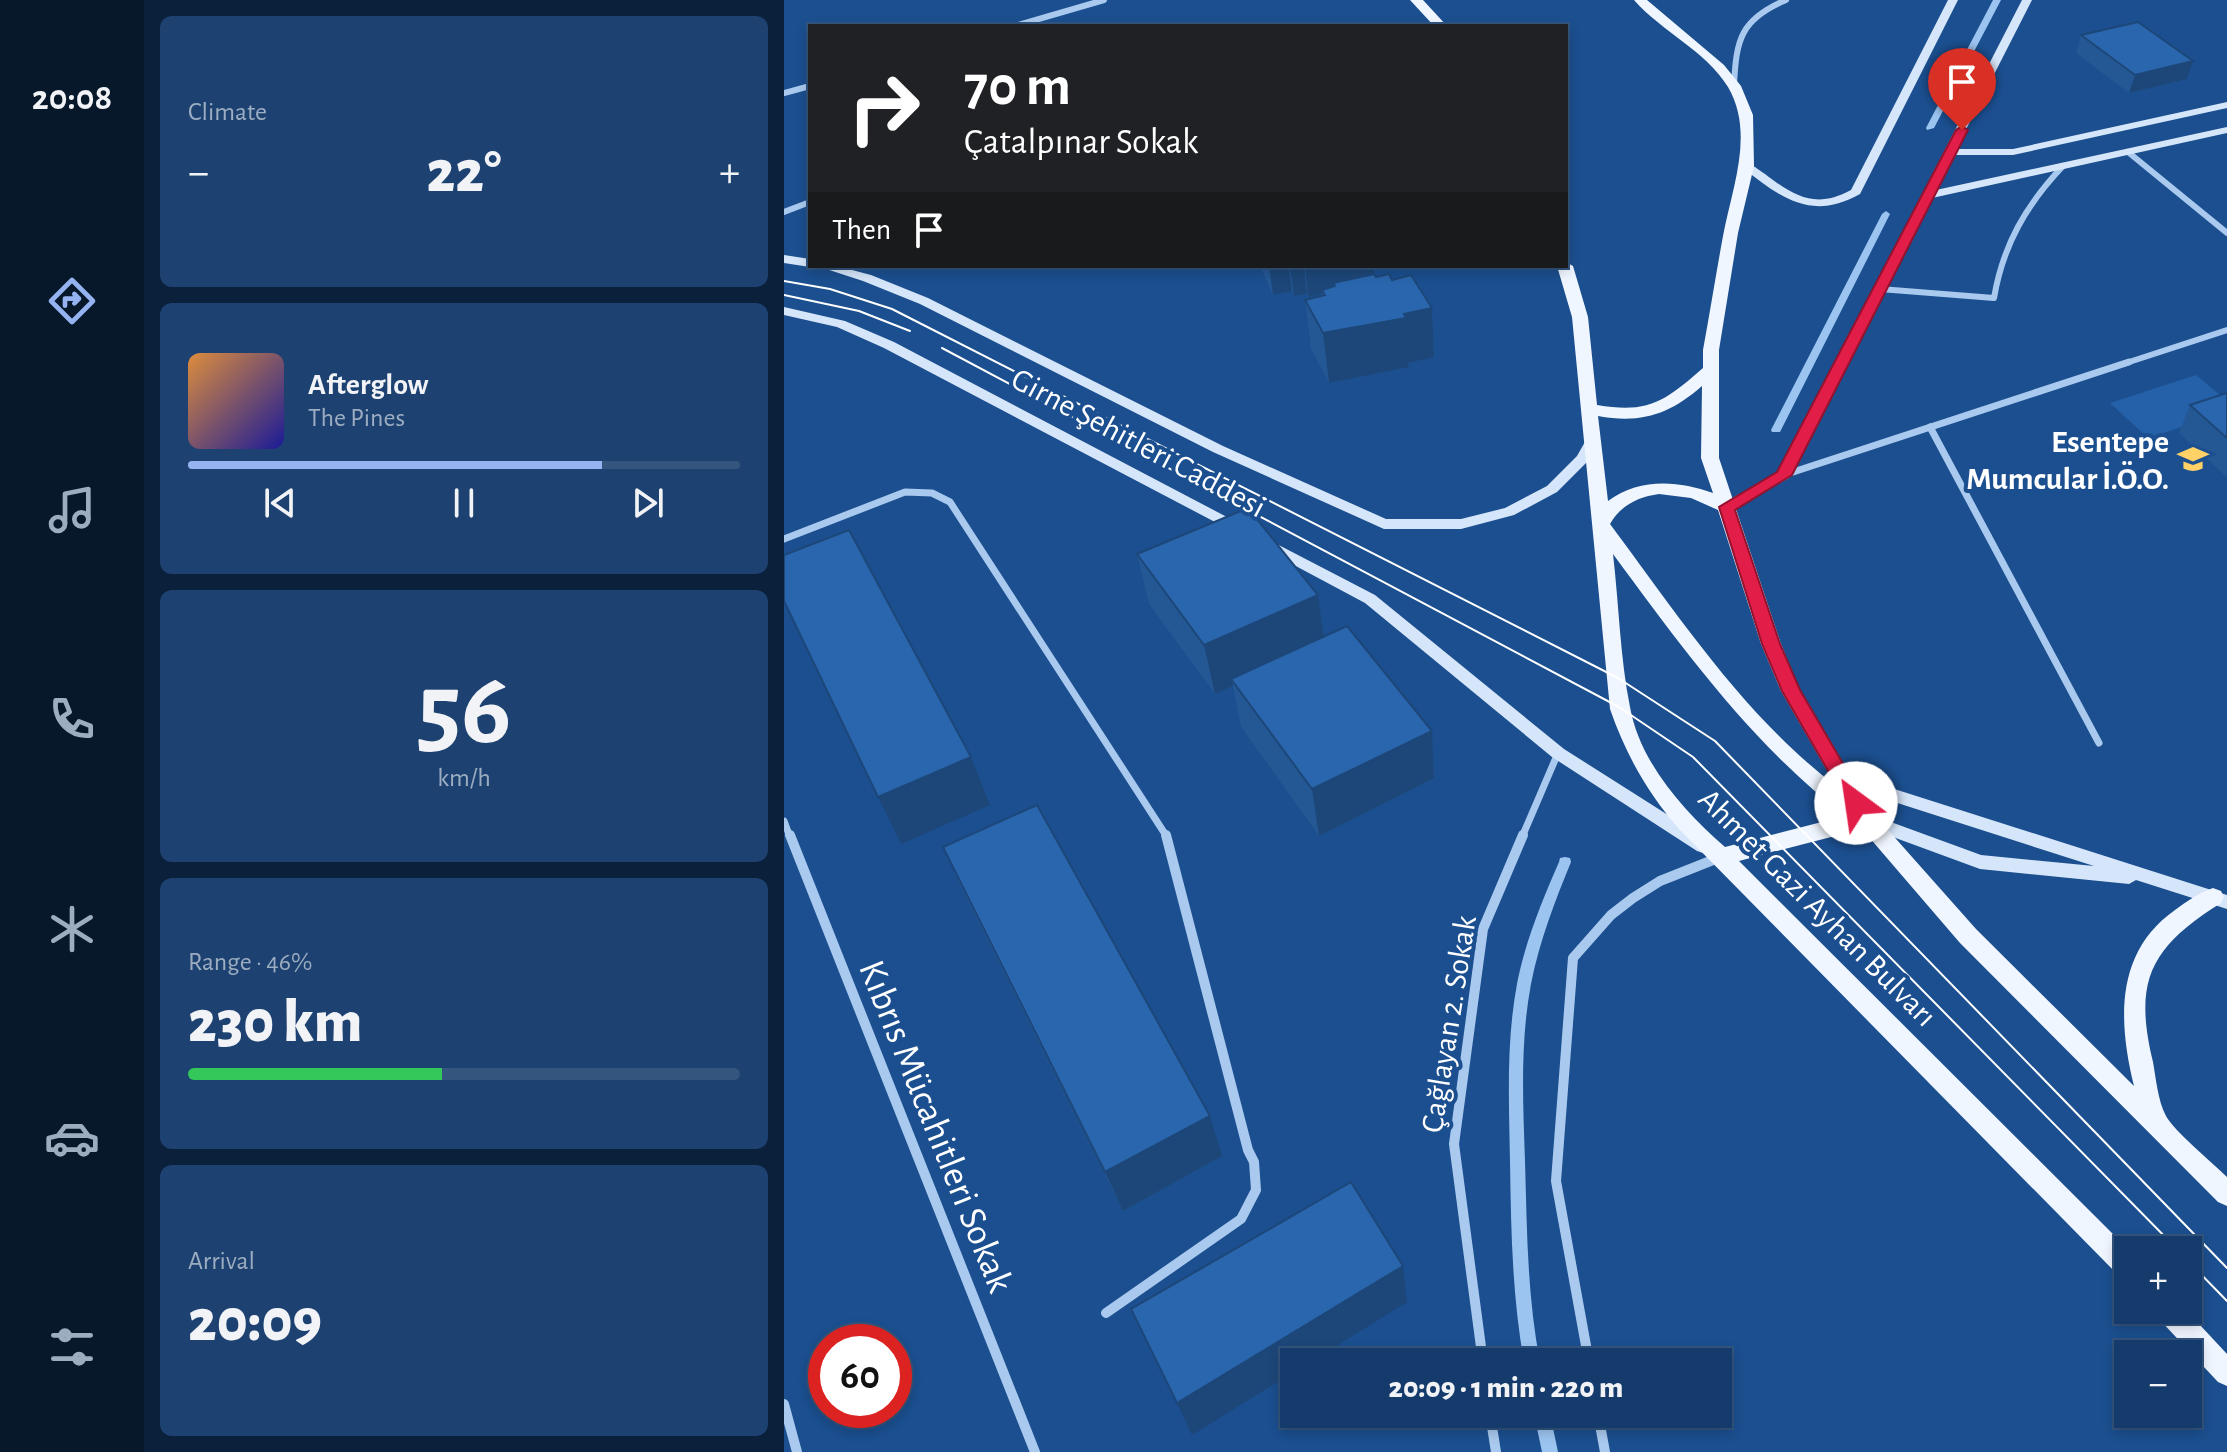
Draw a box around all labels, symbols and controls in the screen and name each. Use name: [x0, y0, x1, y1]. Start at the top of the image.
pin: [1928, 48, 1996, 130]
icon: right: [832, 56, 936, 160]
text: 70 m: [964, 59, 1071, 115]
icon: arrive: [1940, 60, 1984, 104]
text: 20:08: [32, 80, 112, 116]
text: Climate: [188, 99, 267, 125]
text: Çatalpınar Sokak: [964, 124, 1199, 160]
text: 22°: [427, 143, 502, 203]
text: −: [188, 151, 209, 195]
text: +: [719, 151, 740, 195]
icon: arrive: [907, 208, 951, 252]
text: Then: [832, 215, 891, 245]
icon: directions: [44, 273, 100, 329]
street label: Girne Şehitleri Caddesi: [1006, 362, 1271, 523]
text: Afterglow: [308, 370, 429, 400]
text: The Pines: [308, 405, 405, 431]
place label: Esentepe Mumcular İ.Ö.O.: [1966, 426, 2169, 495]
school or university icon: Esentepe Mumcular İ.Ö.O.: [2176, 442, 2210, 476]
icon: previous: [258, 481, 302, 525]
icon: pause: [442, 481, 486, 525]
icon: next: [626, 481, 670, 525]
icon: music: [44, 482, 100, 538]
text: 56: [416, 659, 512, 763]
icon: phone: [44, 691, 100, 747]
position arrow: [1814, 761, 1898, 845]
text: km/h: [437, 765, 491, 791]
street label: Ahmet Gazi Ayhan Bulvarı: [1692, 783, 1942, 1033]
icon: climate: [44, 901, 100, 957]
street label: Çağlayan 2. Sokak: [1416, 913, 1482, 1135]
text: Range · 46%: [188, 949, 312, 975]
street label: Kıbrıs Mücahitleri Sokak: [851, 955, 1019, 1299]
text: 230 km: [188, 993, 362, 1053]
icon: car: [44, 1110, 100, 1166]
map controls: [2114, 1236, 2202, 1428]
button: +: [2114, 1236, 2202, 1324]
text: Arrival: [188, 1248, 255, 1274]
text: 20:09: [188, 1292, 322, 1352]
icon: filters: [44, 1319, 100, 1375]
speed limit sign: 60: [808, 1324, 912, 1428]
button: −: [2114, 1340, 2202, 1428]
text: 20:09 · 1 min · 220 m: [1389, 1373, 1623, 1403]

